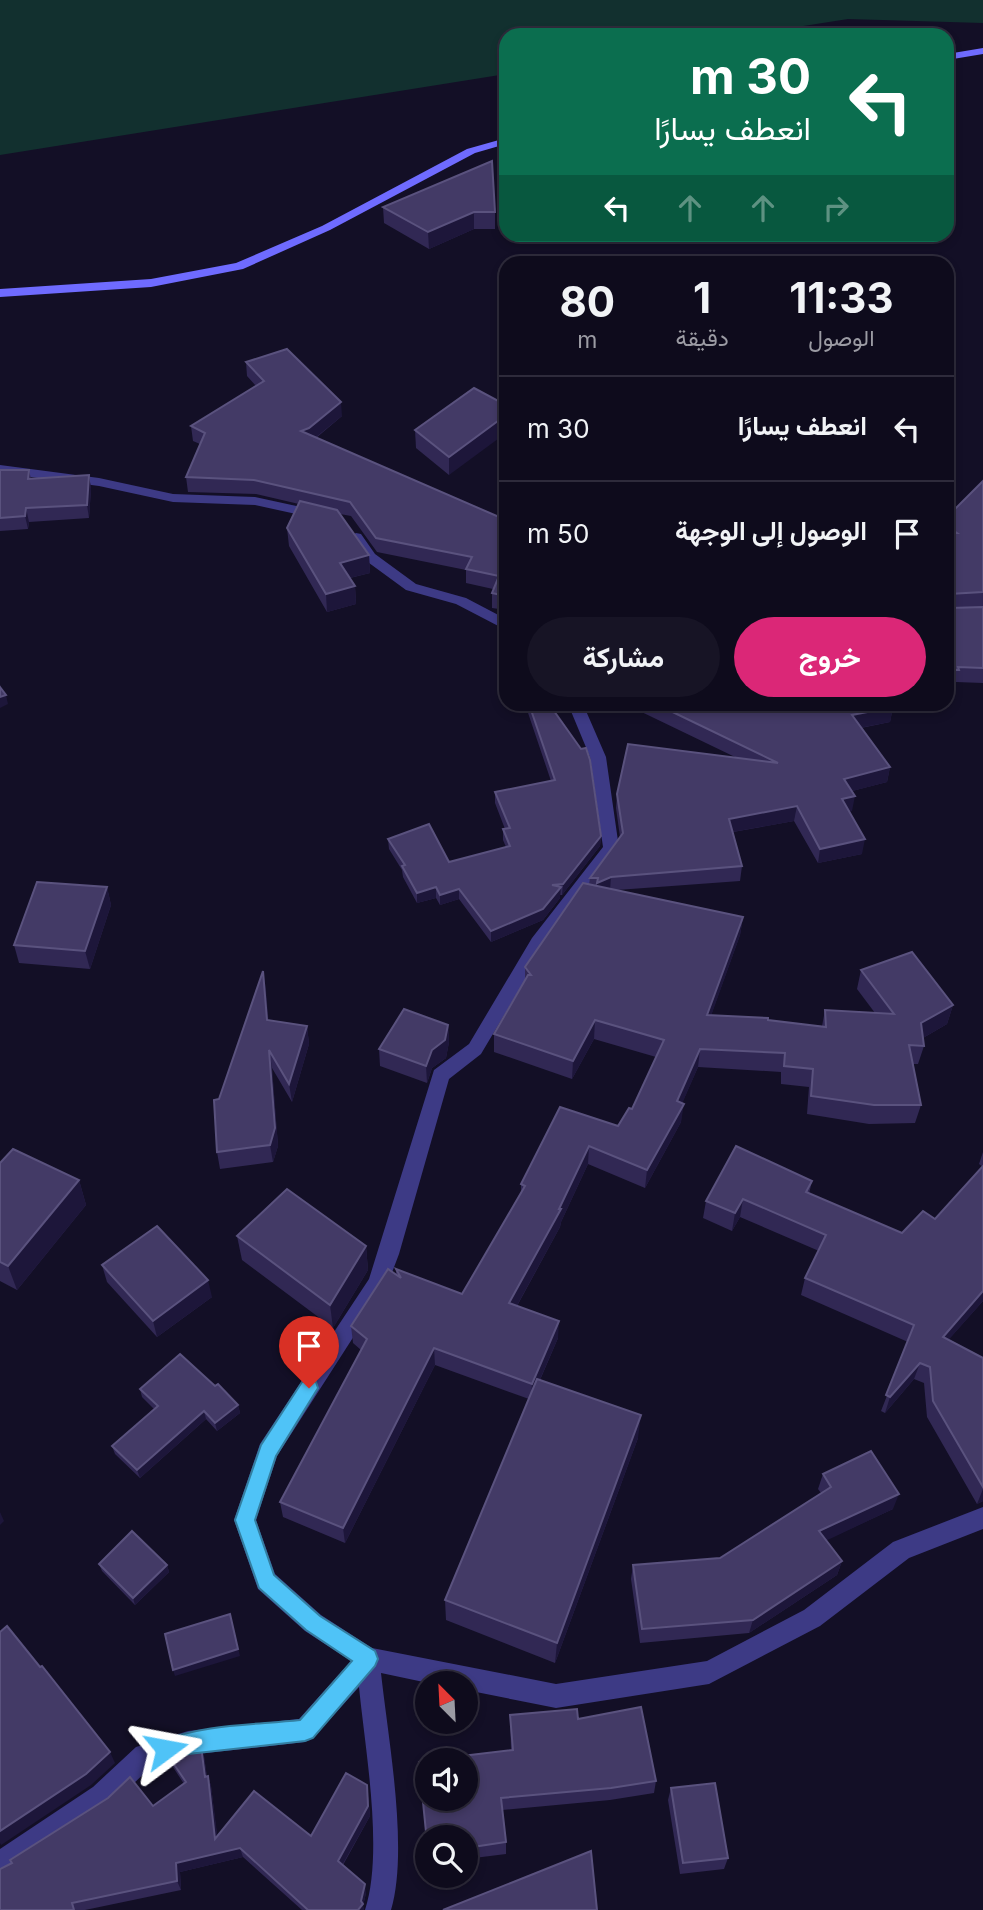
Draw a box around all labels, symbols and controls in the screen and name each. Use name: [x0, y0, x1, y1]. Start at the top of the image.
text: 30 m: [690, 47, 811, 106]
icon: left: [835, 56, 926, 147]
text: انعطف يسارًا: [654, 109, 811, 148]
icon: left: [598, 189, 636, 227]
icon: ahead: [671, 189, 709, 227]
icon: ahead: [744, 189, 782, 227]
icon: right: [817, 189, 855, 227]
text: 1: [693, 272, 711, 323]
text: 11:33: [789, 272, 894, 323]
text: 80: [559, 276, 615, 327]
text: دقيقة: [675, 324, 729, 352]
text: الوصول: [808, 324, 875, 352]
text: m: [577, 326, 597, 354]
text: انعطف يسارًا: [738, 410, 867, 441]
icon: left: [888, 410, 926, 448]
text: 30 m: [527, 413, 590, 444]
text: الوصول إلى الوجهة: [675, 515, 867, 546]
icon: arrive: [888, 515, 926, 553]
text: 50 m: [527, 518, 589, 549]
button: مشاركة: [527, 617, 720, 697]
button: خروج: [734, 617, 926, 697]
pin: [279, 1316, 339, 1388]
icon: arrive: [290, 1327, 328, 1365]
north arrow: [415, 1671, 478, 1734]
map controls: [415, 1671, 478, 1888]
position arrow: [129, 1712, 203, 1786]
button: sound: [415, 1748, 478, 1811]
button: search: [415, 1825, 478, 1888]

